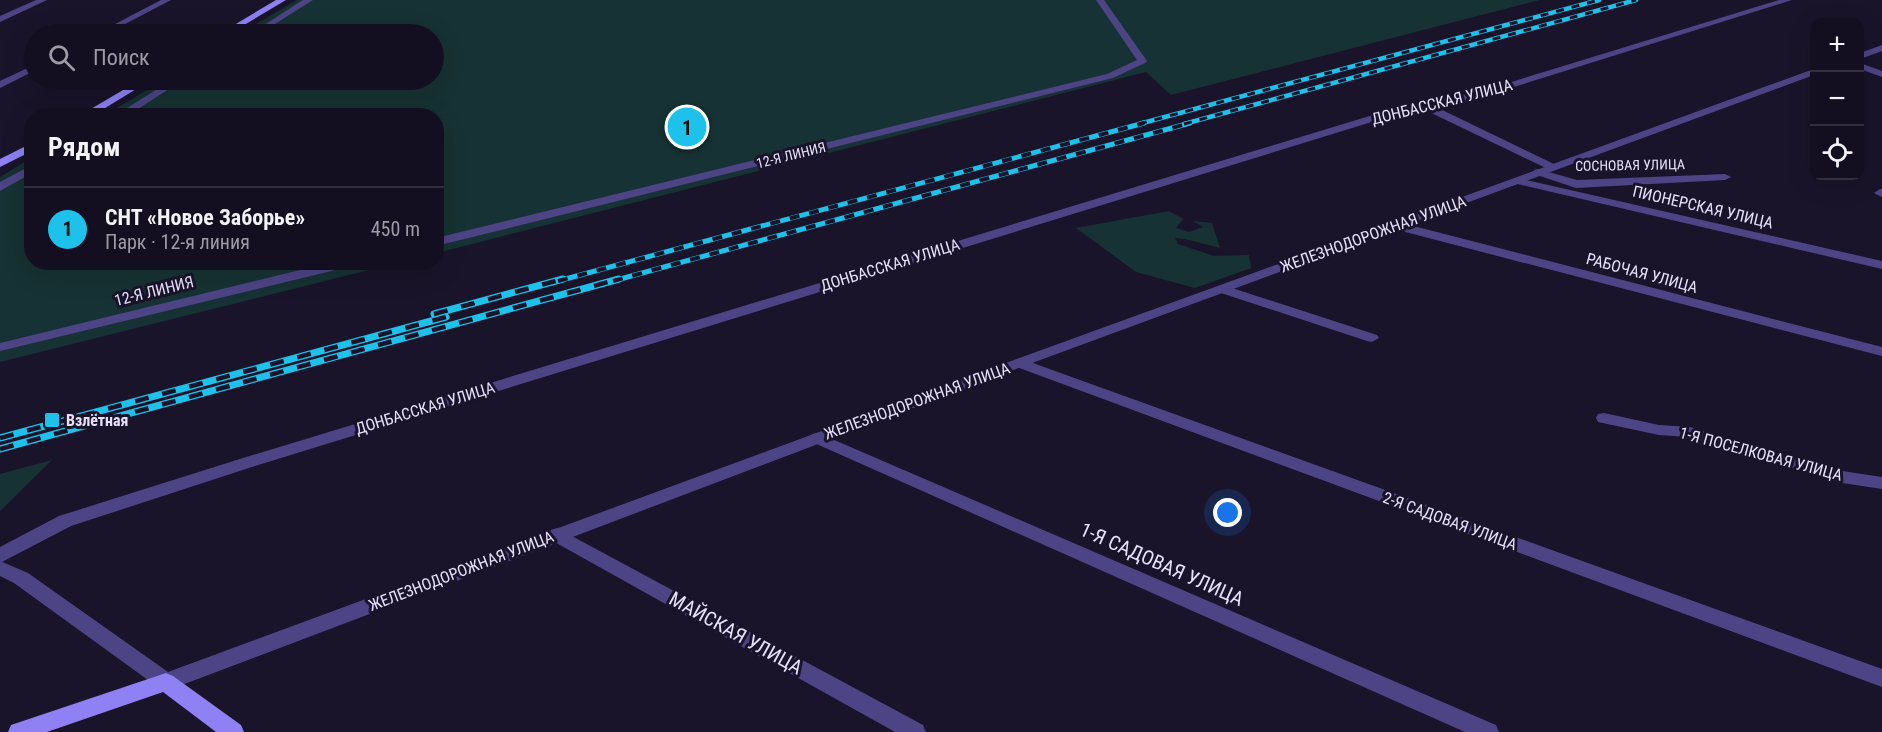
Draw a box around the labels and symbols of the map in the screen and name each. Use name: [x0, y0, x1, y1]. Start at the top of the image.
street label: ДОНБАССКАЯ УЛИЦА: [1370, 75, 1514, 129]
pin: 1: [668, 104, 706, 150]
street label: 12-Я ЛИНИЯ: [755, 139, 827, 171]
street label: СОСНОВАЯ УЛИЦА: [1575, 156, 1685, 174]
street label: ПИОНЕРСКАЯ УЛИЦА: [1631, 182, 1775, 232]
street label: ЖЕЛЕЗНОДОРОЖНАЯ УЛИЦА: [1277, 191, 1469, 277]
street label: ДОНБАССКАЯ УЛИЦА: [818, 235, 962, 295]
street label: РАБОЧАЯ УЛИЦА: [1584, 249, 1700, 297]
street label: 12-Я ЛИНИЯ: [112, 272, 196, 310]
street label: ЖЕЛЕЗНОДОРОЖНАЯ УЛИЦА: [821, 358, 1013, 444]
street label: ДОНБАССКАЯ УЛИЦА: [353, 378, 497, 438]
marker: Взлётная: [43, 411, 61, 429]
place label: Взлётная: [66, 411, 128, 430]
street label: 1-Я ПОСЕЛКОВАЯ УЛИЦА: [1678, 423, 1844, 485]
street label: 2-Я САДОВАЯ УЛИЦА: [1380, 488, 1520, 554]
your location: [1213, 498, 1242, 527]
street label: 1-Я САДОВАЯ УЛИЦА: [1076, 517, 1248, 611]
street label: ЖЕЛЕЗНОДОРОЖНАЯ УЛИЦА: [366, 527, 556, 615]
street label: МАЙСКАЯ УЛИЦА: [665, 586, 807, 680]

